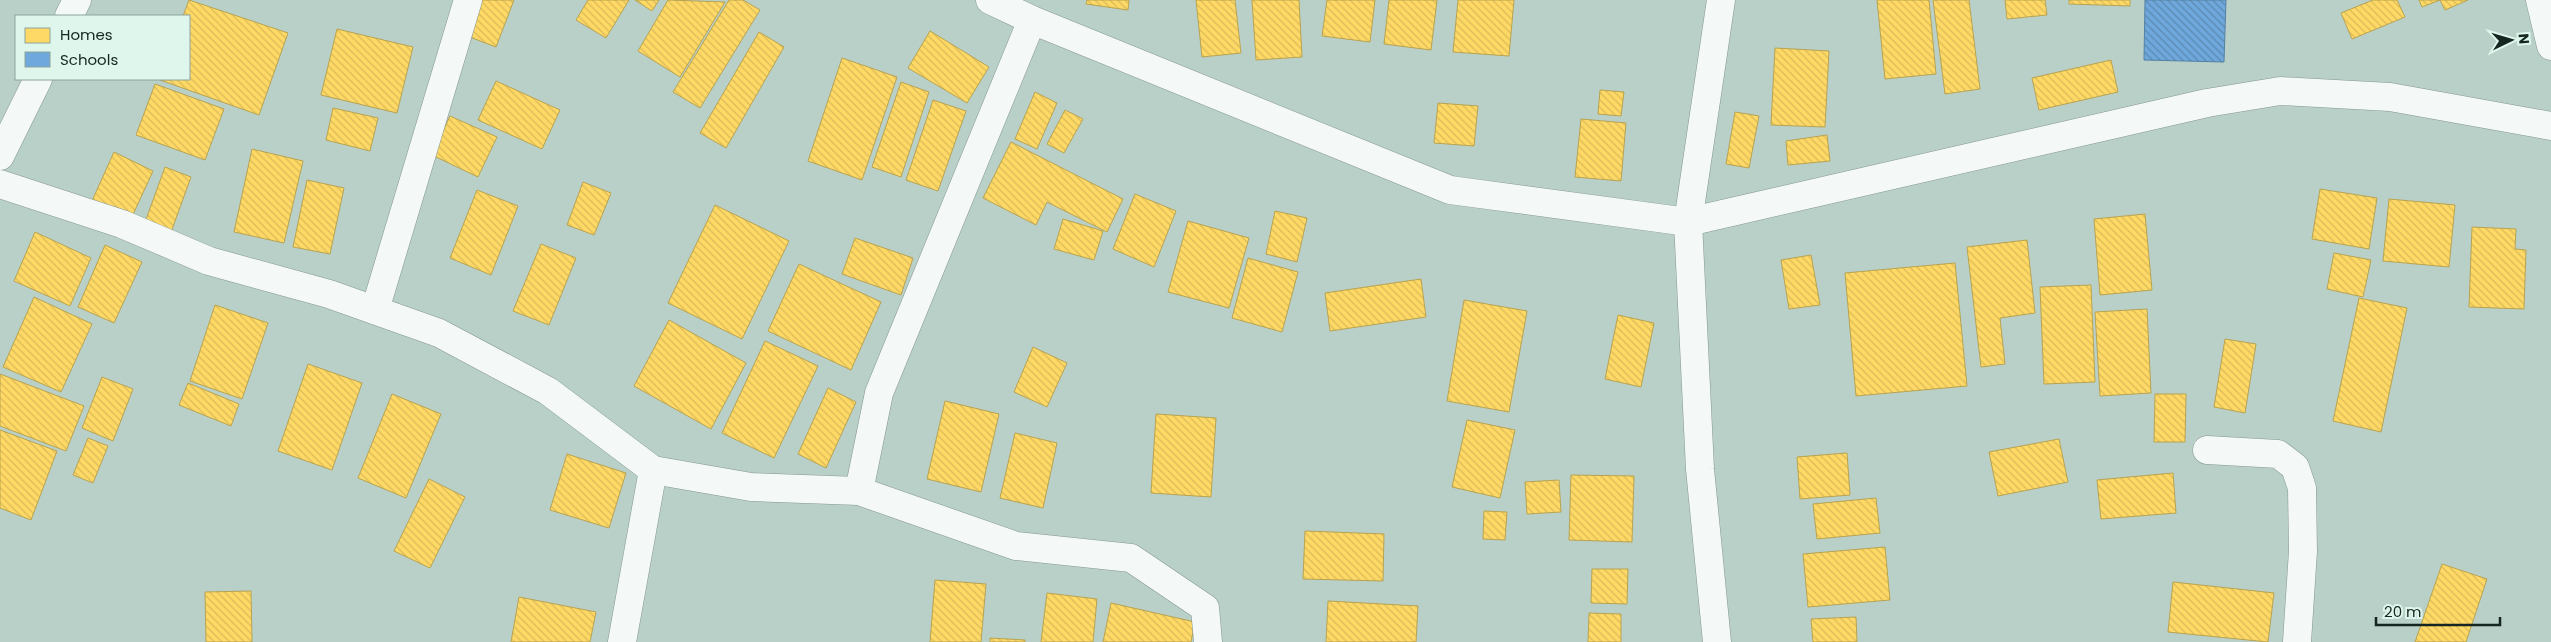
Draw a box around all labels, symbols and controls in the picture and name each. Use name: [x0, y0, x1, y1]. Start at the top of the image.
legend: [15, 15, 190, 80]
north arrow: [2486, 15, 2536, 65]
text: Homes: [60, 24, 113, 45]
text: N: [2514, 33, 2534, 45]
text: Schools: [60, 49, 118, 70]
scale bar: [2376, 594, 2500, 626]
text: 20 m: [2384, 601, 2422, 622]

